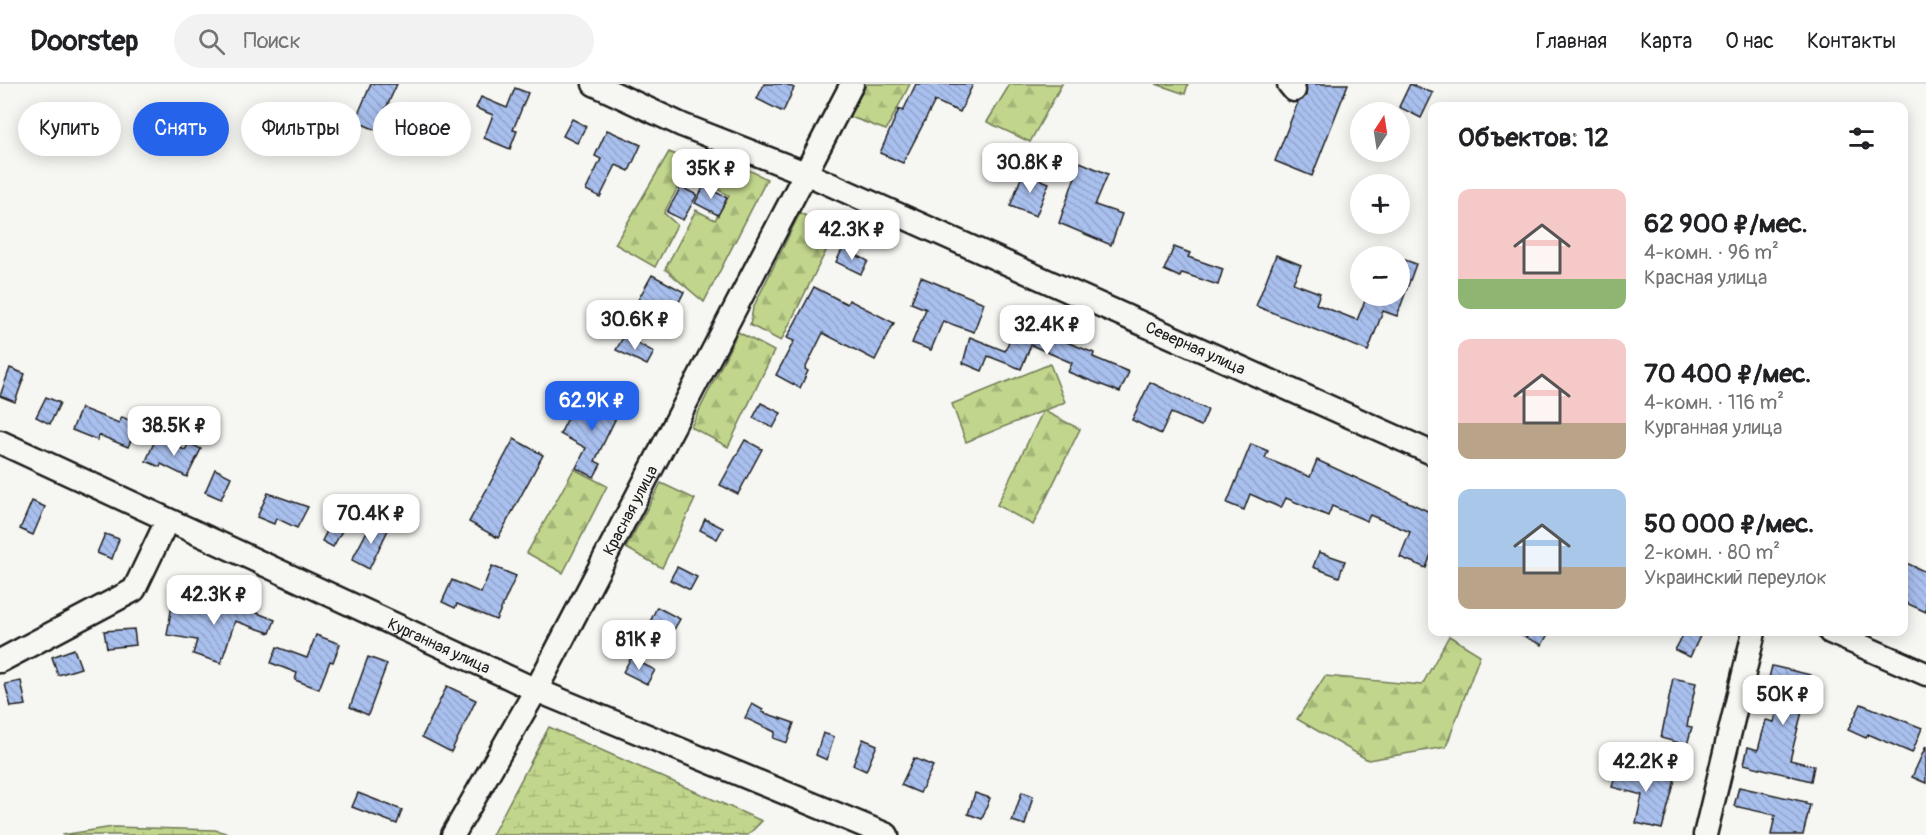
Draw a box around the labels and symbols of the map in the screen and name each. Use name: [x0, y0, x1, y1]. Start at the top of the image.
north arrow: [1350, 102, 1410, 162]
pin: 30.8K ₽: [975, 143, 1085, 194]
pin: 35K ₽: [669, 149, 753, 200]
pin: 42.3K ₽: [797, 210, 907, 261]
pin: 30.6K ₽: [580, 300, 690, 351]
pin: 32.4K ₽: [992, 305, 1102, 356]
street label: Северная улица: [1142, 317, 1248, 379]
pin: 62.9K ₽: [537, 381, 647, 432]
pin: 38.5K ₽: [119, 406, 229, 457]
street label: Красная улица: [599, 462, 662, 559]
pin: 70.4K ₽: [316, 494, 426, 545]
pin: 42.3K ₽: [159, 575, 269, 626]
street label: Курганная улица: [384, 614, 493, 678]
pin: 81K ₽: [597, 620, 681, 671]
pin: 50K ₽: [1741, 675, 1825, 726]
pin: 42.2K ₽: [1591, 742, 1701, 793]

